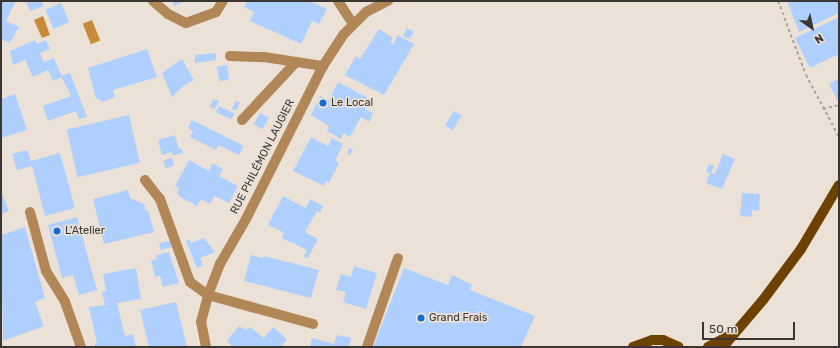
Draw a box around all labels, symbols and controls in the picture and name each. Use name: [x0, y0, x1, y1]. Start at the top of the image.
north arrow: [792, 8, 832, 48]
text: N: [812, 31, 826, 46]
place label: Le Local: [331, 96, 373, 110]
street label: RUE PHILÉMON LAUGIER: [228, 97, 298, 217]
marker: Le Local: [318, 98, 328, 108]
place label: L'Atelier: [65, 224, 105, 238]
marker: L'Atelier: [52, 226, 62, 236]
place label: Grand Frais: [429, 311, 487, 325]
marker: Grand Frais: [416, 313, 426, 323]
scale bar: [704, 314, 797, 340]
text: 50 m: [709, 322, 737, 336]

